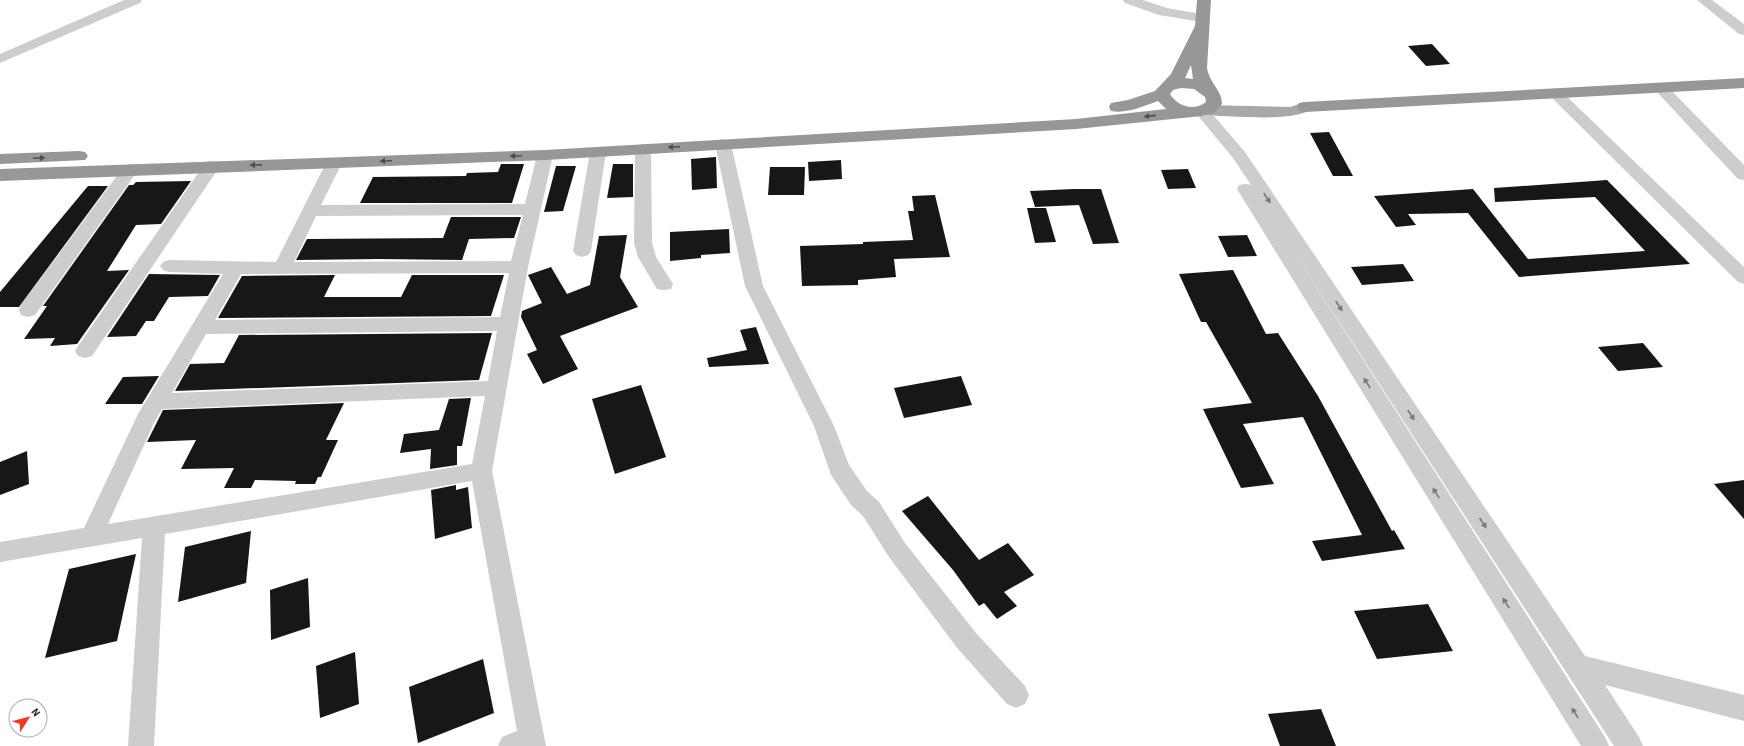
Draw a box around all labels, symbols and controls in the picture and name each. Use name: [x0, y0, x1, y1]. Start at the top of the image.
one-way arrow: [1144, 113, 1156, 119]
one-way arrow: [668, 144, 680, 151]
one-way arrow: [509, 153, 522, 159]
one-way arrow: [33, 154, 45, 161]
one-way arrow: [380, 158, 392, 165]
one-way arrow: [249, 162, 262, 168]
one-way arrow: [1263, 193, 1271, 203]
one-way arrow: [1335, 301, 1343, 312]
one-way arrow: [1363, 378, 1371, 388]
one-way arrow: [1407, 410, 1415, 420]
one-way arrow: [1433, 487, 1440, 499]
one-way arrow: [1479, 517, 1486, 529]
one-way arrow: [1502, 597, 1509, 609]
north arrow: [8, 698, 48, 738]
text: N: [27, 705, 44, 720]
one-way arrow: [1571, 708, 1579, 718]

